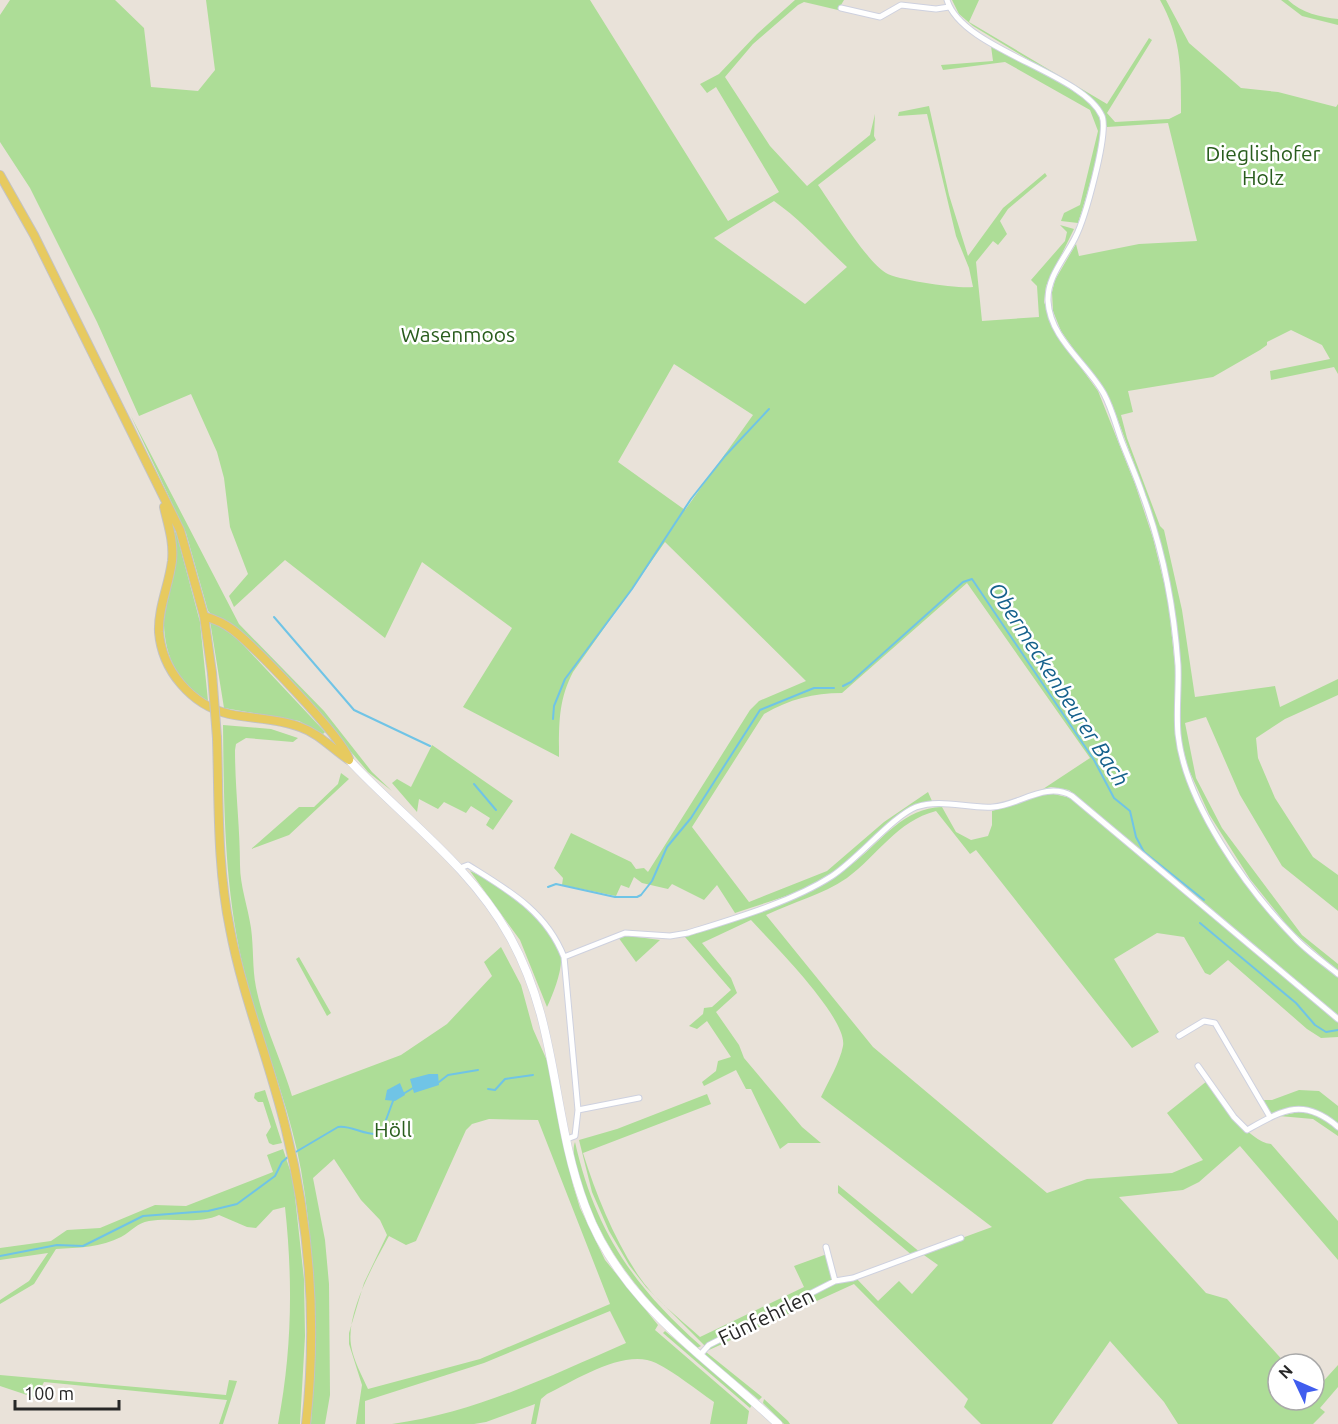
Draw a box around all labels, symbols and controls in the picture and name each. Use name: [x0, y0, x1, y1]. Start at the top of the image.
park label: Dieglishofer Holz: [1205, 141, 1321, 189]
park label: Wasenmoos: [401, 322, 515, 346]
water label: Obermeckenbeurer Bach: [984, 577, 1135, 790]
park label: Höll: [374, 1117, 412, 1141]
street label: Fünfehrlen: [714, 1283, 817, 1350]
north arrow: [1266, 1352, 1326, 1412]
text: N: [1275, 1361, 1296, 1382]
scale bar: [15, 1373, 118, 1411]
text: 100 m: [24, 1383, 74, 1403]

